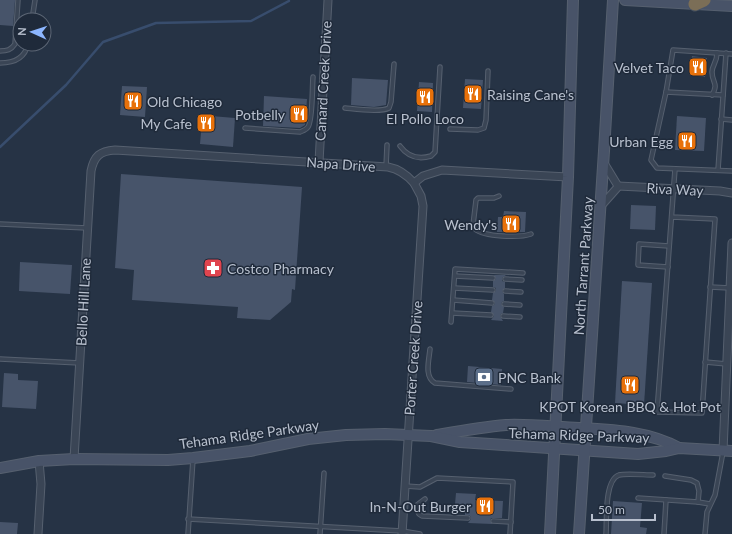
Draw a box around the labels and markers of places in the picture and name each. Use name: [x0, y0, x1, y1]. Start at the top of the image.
restaurant icon: Velvet Taco: [687, 56, 709, 78]
place label: Velvet Taco: [614, 59, 684, 76]
restaurant icon: Raising Cane's: [462, 83, 484, 105]
restaurant icon: El Pollo Loco: [414, 86, 436, 108]
place label: Raising Cane's: [487, 86, 574, 103]
restaurant icon: Old Chicago: [122, 90, 144, 112]
place label: Old Chicago: [147, 93, 222, 110]
restaurant icon: Potbelly: [288, 103, 310, 125]
place label: Potbelly: [235, 106, 286, 123]
place label: El Pollo Loco: [386, 110, 464, 127]
restaurant icon: My Cafe: [195, 112, 217, 134]
place label: My Cafe: [140, 115, 192, 132]
restaurant icon: Urban Egg: [676, 130, 698, 152]
place label: Urban Egg: [609, 133, 673, 150]
restaurant icon: Wendy's: [500, 213, 522, 235]
place label: Wendy's: [444, 216, 497, 233]
pharmacy icon: Costco Pharmacy: [202, 257, 224, 279]
place label: Costco Pharmacy: [227, 260, 335, 277]
bank icon: PNC Bank: [473, 366, 495, 388]
place label: PNC Bank: [498, 369, 562, 386]
restaurant icon: KPOT Korean BBQ & Hot Pot: [619, 374, 641, 396]
place label: KPOT Korean BBQ & Hot Pot: [539, 398, 721, 415]
restaurant icon: In-N-Out Burger: [474, 495, 496, 517]
place label: In-N-Out Burger: [369, 498, 471, 515]

